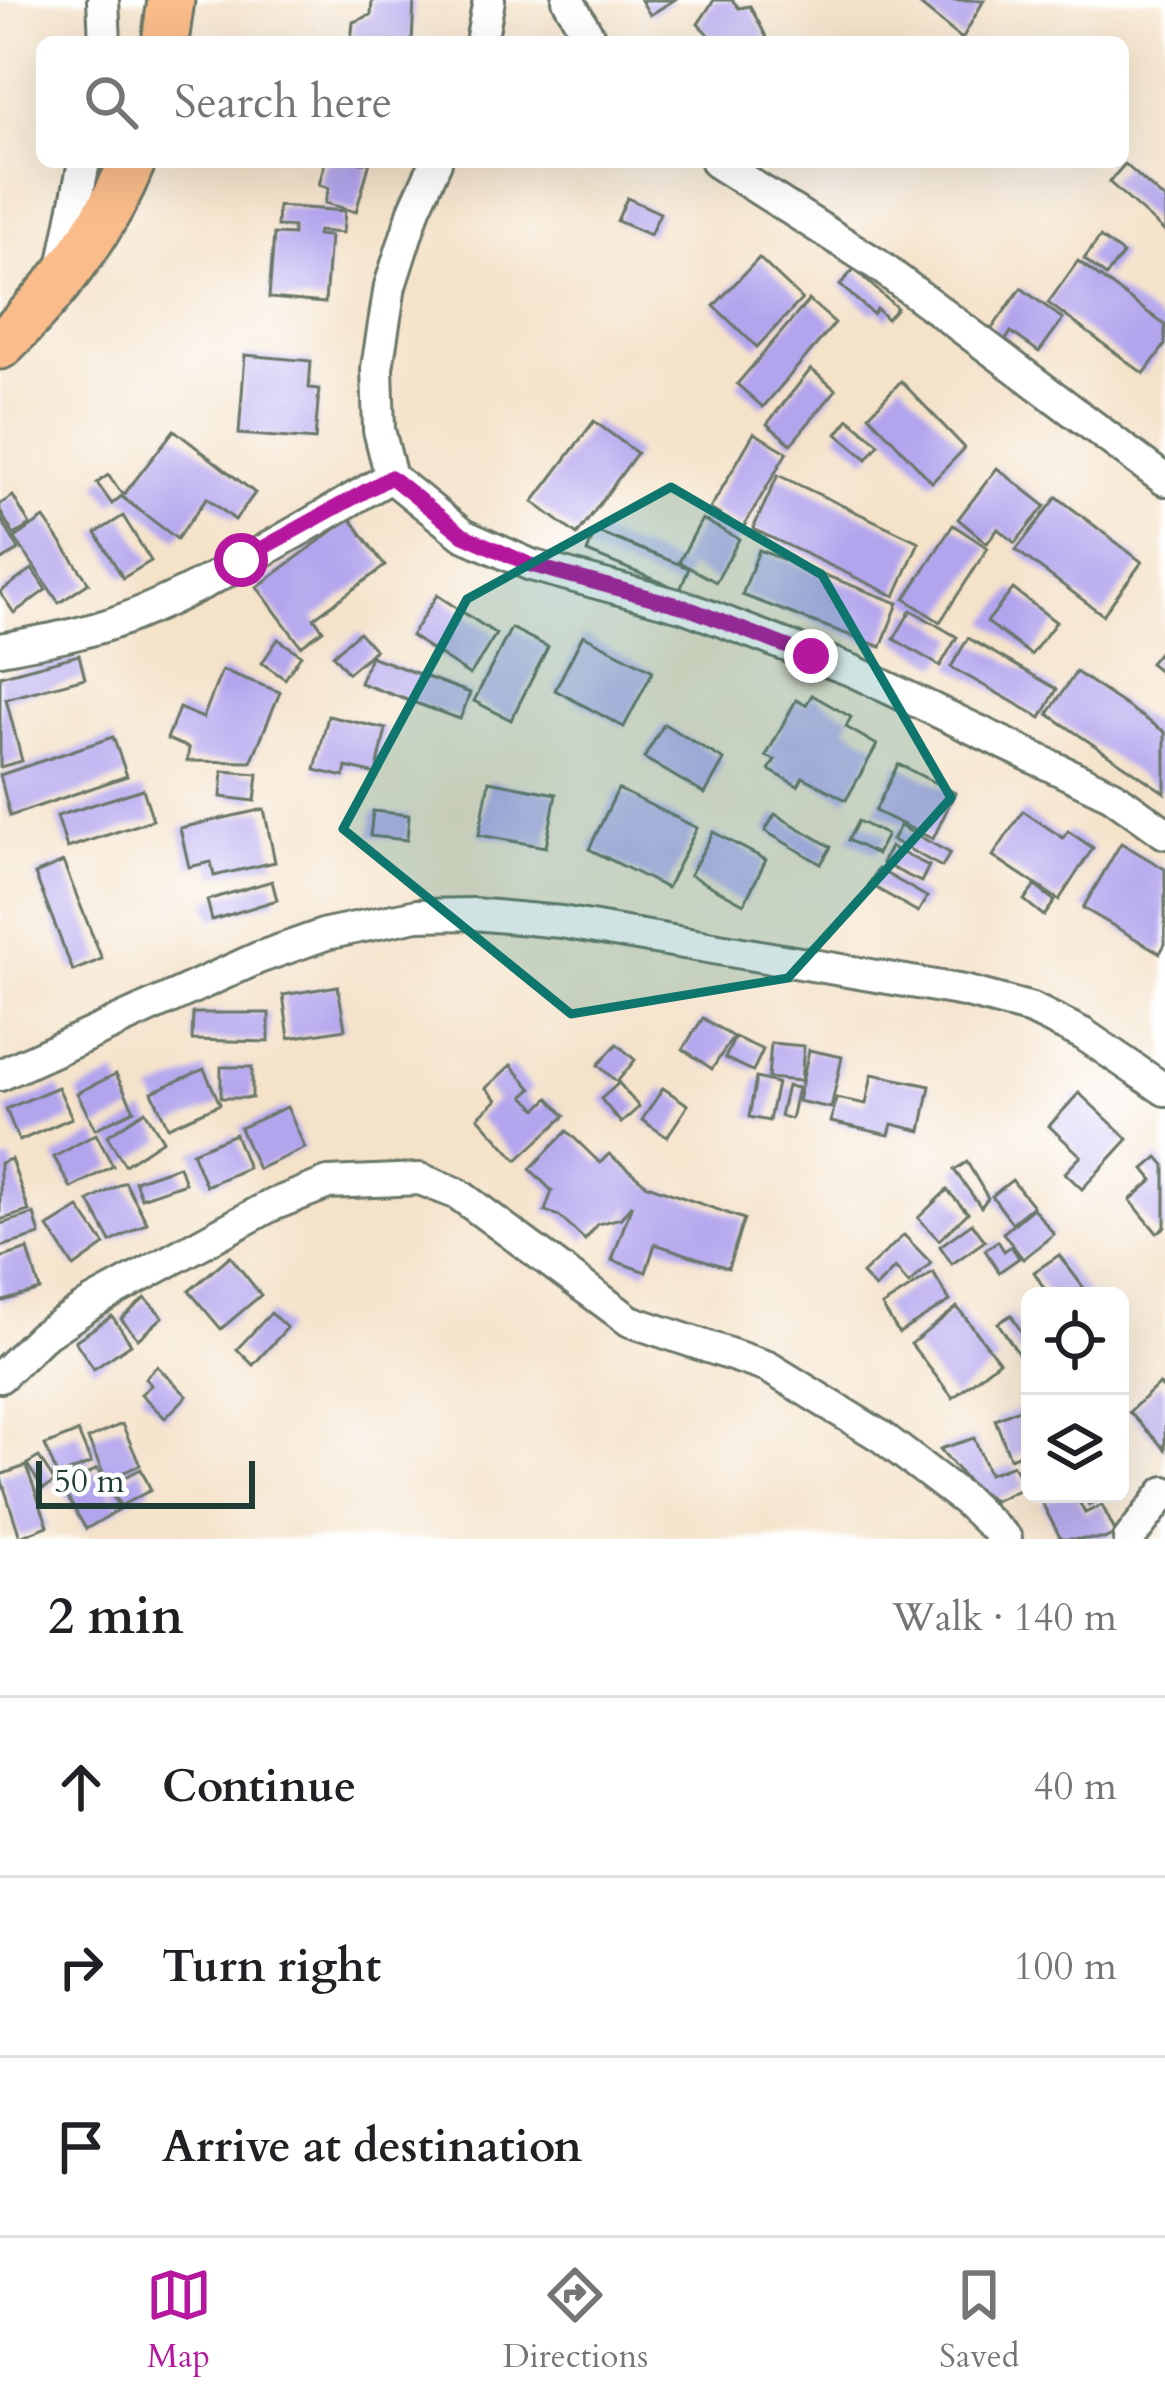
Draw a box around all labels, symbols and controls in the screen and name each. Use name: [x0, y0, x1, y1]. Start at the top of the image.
search box: [36, 36, 1129, 168]
icon: search: [78, 69, 144, 135]
text: Search here: [174, 72, 392, 133]
route start: [214, 533, 268, 587]
route end: [784, 629, 838, 683]
map controls: [1021, 1287, 1129, 1503]
button: locate: [1021, 1287, 1129, 1395]
button: layers: [1021, 1395, 1129, 1503]
scale bar: [36, 1455, 255, 1508]
text: 50 m: [54, 1459, 125, 1504]
text: 2 min: [48, 1582, 184, 1652]
text: Walk · 140 m: [892, 1591, 1117, 1644]
icon: ahead: [48, 1754, 114, 1820]
text: Continue: [162, 1756, 356, 1817]
text: 40 m: [1034, 1760, 1117, 1813]
icon: right: [48, 1934, 114, 2000]
text: Turn right: [162, 1936, 381, 1997]
text: 100 m: [1014, 1940, 1117, 1993]
icon: arrive: [48, 2114, 114, 2180]
text: Arrive at destination: [162, 2116, 582, 2177]
tab: Map: [146, 2262, 212, 2379]
tab: Directions: [503, 2262, 648, 2379]
tab: Saved: [939, 2262, 1019, 2379]

